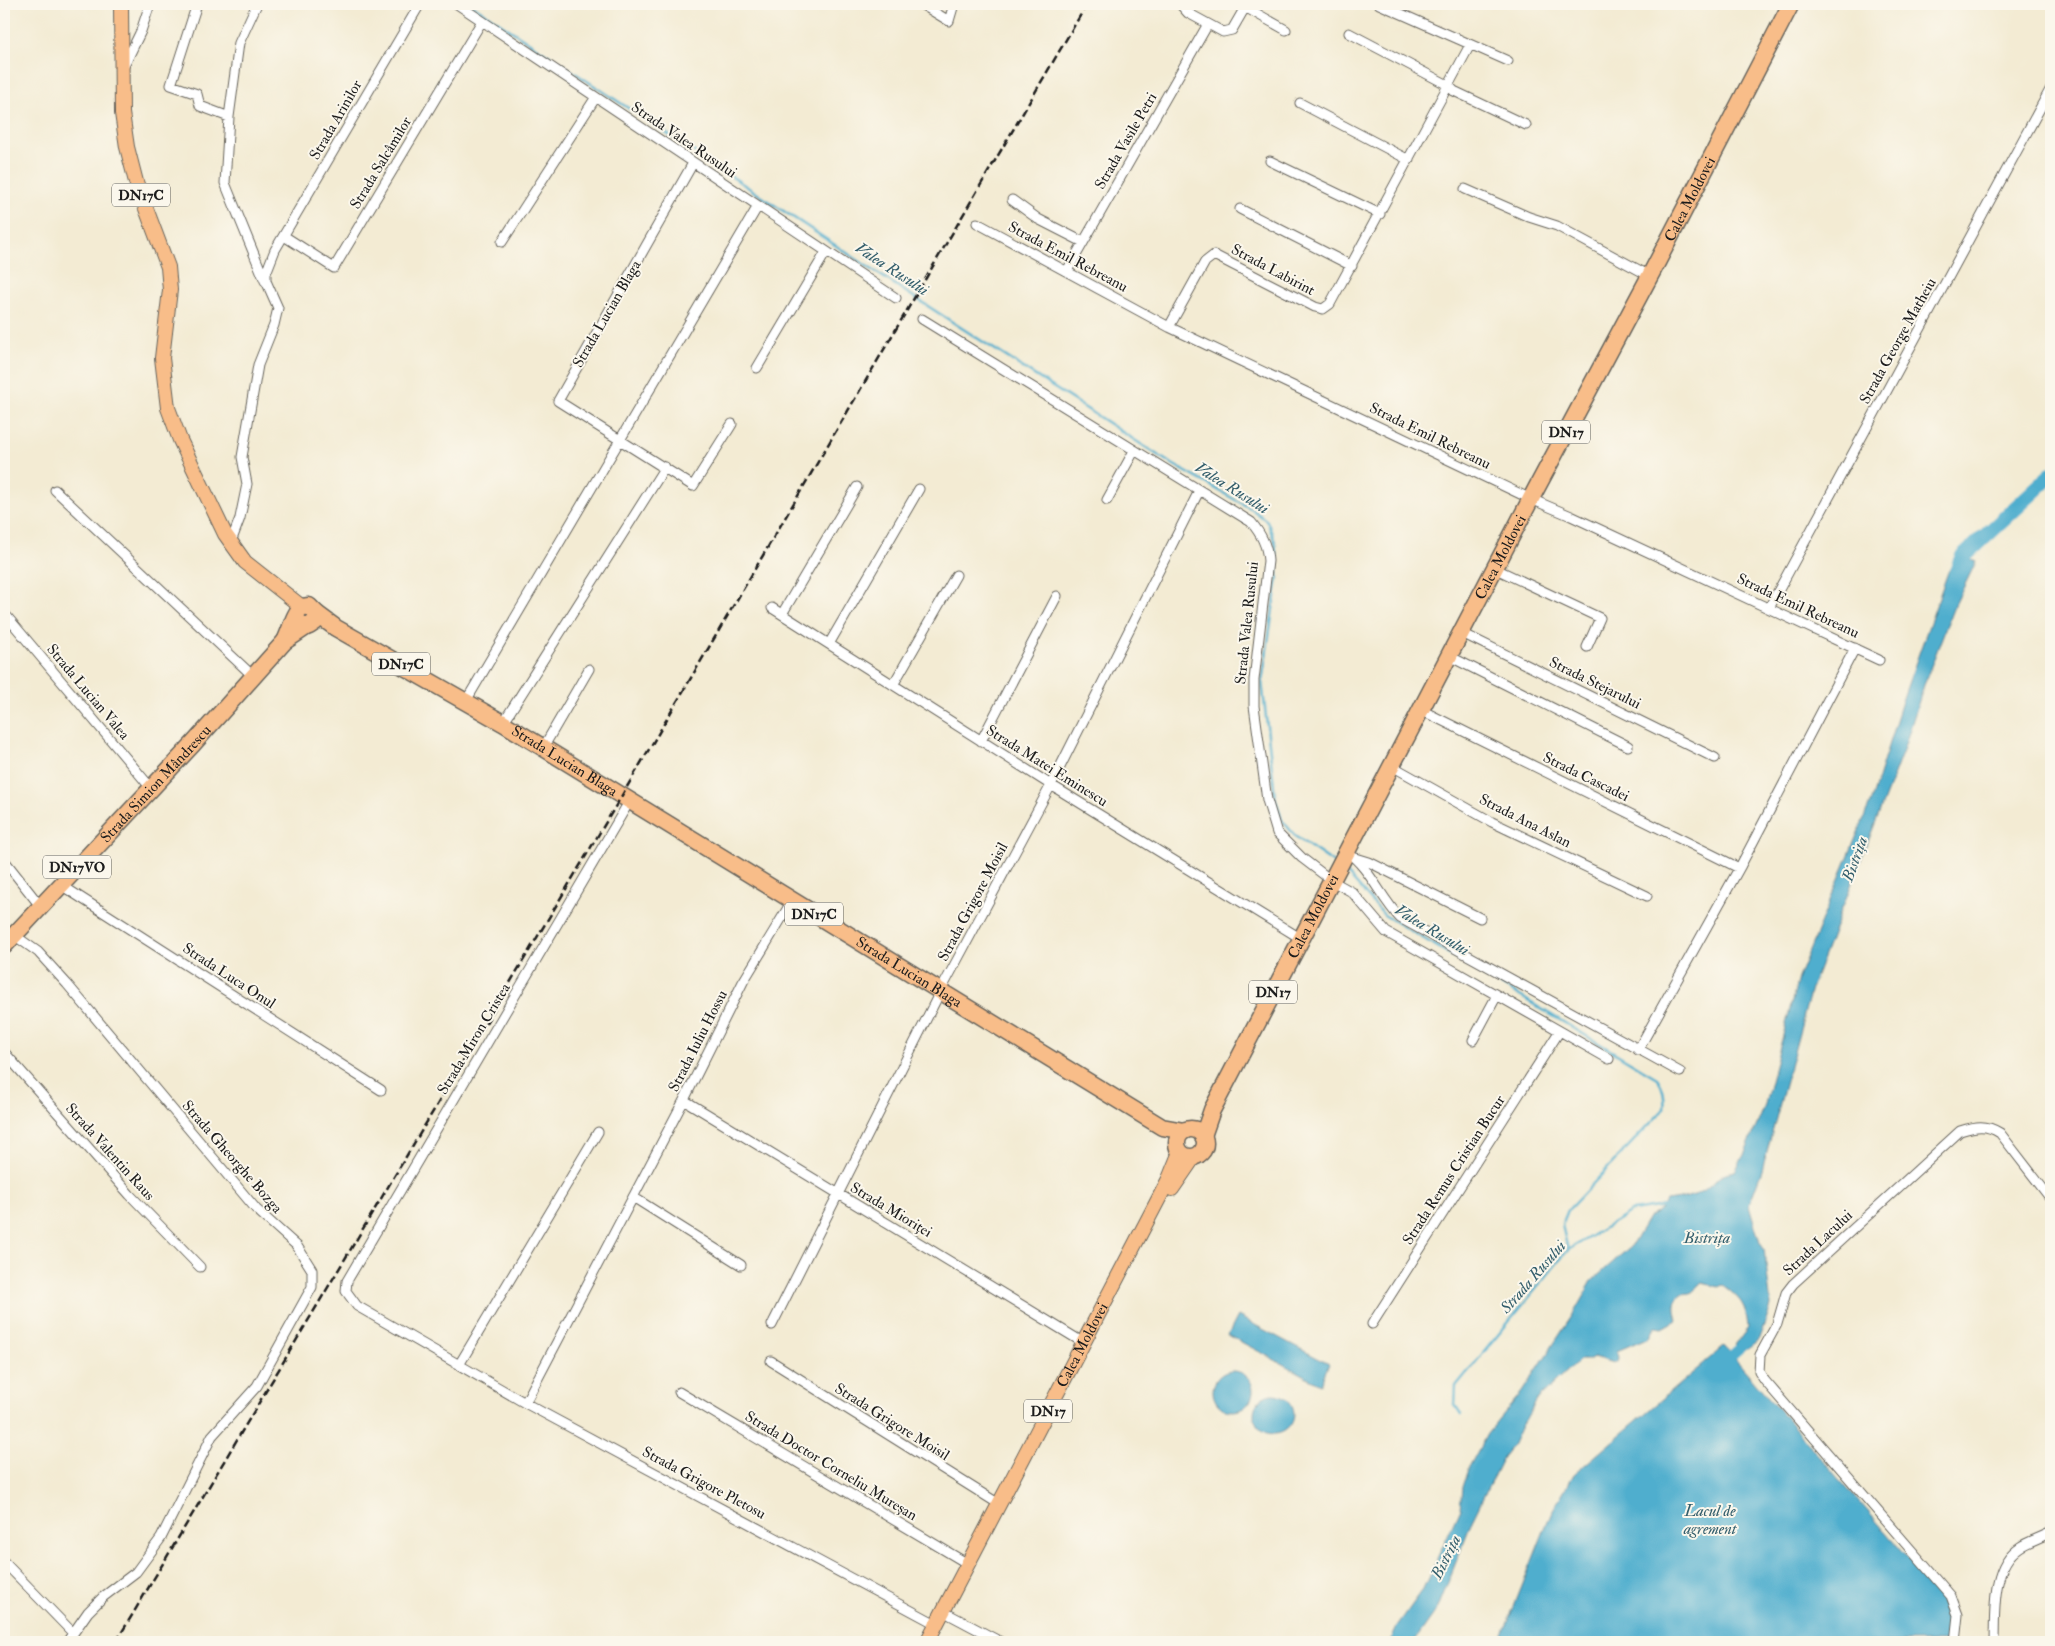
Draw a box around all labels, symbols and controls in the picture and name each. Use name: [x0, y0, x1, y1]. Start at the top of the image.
street label: Strada Arinilor: [305, 76, 367, 163]
street label: Strada Vasile Petri: [1091, 89, 1161, 193]
street label: Strada Valea Rusului: [628, 98, 740, 182]
street label: Strada Salcâmilor: [346, 113, 416, 213]
street label: Calea Moldovei: [1660, 154, 1720, 245]
road number: DN17C: [112, 184, 170, 206]
street label: Strada Emil Rebreanu: [1005, 217, 1131, 297]
water label: Valea Rusului: [852, 238, 933, 300]
street label: Strada Labirint: [1228, 240, 1318, 300]
street label: Strada Lucian Blaga: [569, 256, 646, 371]
street label: Strada George Matheiu: [1855, 274, 1941, 407]
street label: Strada Emil Rebreanu: [1366, 398, 1494, 474]
road number: DN17: [1542, 421, 1590, 444]
water label: Valea Rusului: [1191, 457, 1273, 519]
street label: Calea Moldovei: [1471, 512, 1530, 603]
street label: Strada Valea Rusului: [1231, 561, 1263, 685]
street label: Strada Emil Rebreanu: [1734, 569, 1862, 643]
street label: Strada Lucian Valea: [42, 640, 134, 744]
road number: DN17C: [372, 652, 430, 676]
street label: Strada Stejarului: [1546, 653, 1644, 713]
street label: Strada Simion Mândrescu: [96, 721, 215, 847]
street label: Strada Lucian Blaga: [508, 721, 622, 801]
street label: Strada Matei Eminescu: [983, 721, 1112, 811]
street label: Strada Cascadei: [1540, 748, 1632, 806]
street label: Strada Ana Aslan: [1476, 790, 1574, 852]
water label: Bistrița: [1837, 834, 1872, 885]
street label: Strada Grigore Moisil: [934, 839, 1012, 965]
road number: DN17VO: [43, 856, 111, 879]
street label: Calea Moldovei: [1283, 871, 1343, 962]
water label: Valea Rusului: [1391, 900, 1473, 960]
road number: DN17C: [785, 902, 843, 926]
street label: Strada Lucian Blaga: [853, 932, 966, 1012]
street label: Strada Luca Onul: [179, 939, 279, 1013]
street label: Strada Miron Cristea: [433, 979, 515, 1098]
road number: DN17: [1249, 980, 1297, 1004]
street label: Strada Iuliu Hossu: [664, 987, 732, 1095]
street label: Strada Remus Cristian Bucur: [1398, 1091, 1510, 1248]
street label: Strada Gheorghe Bozga: [178, 1097, 287, 1218]
street label: Strada Valentin Raus: [61, 1099, 159, 1205]
street label: Strada Mioriței: [847, 1178, 935, 1242]
street label: Strada Lacului: [1779, 1206, 1857, 1280]
water label: Bistrița: [1683, 1228, 1730, 1248]
water label: Strada Rusului: [1495, 1236, 1571, 1318]
street label: Calea Moldovei: [1052, 1300, 1112, 1391]
street label: Strada Grigore Moisil: [831, 1379, 953, 1465]
road number: DN17: [1024, 1400, 1072, 1422]
street label: Strada Doctor Corneliu Mureșan: [742, 1407, 921, 1525]
street label: Strada Grigore Pletosu: [639, 1442, 769, 1524]
water label: Lacul de agrement: [1683, 1501, 1738, 1539]
water label: Bistrița: [1426, 1532, 1465, 1583]

